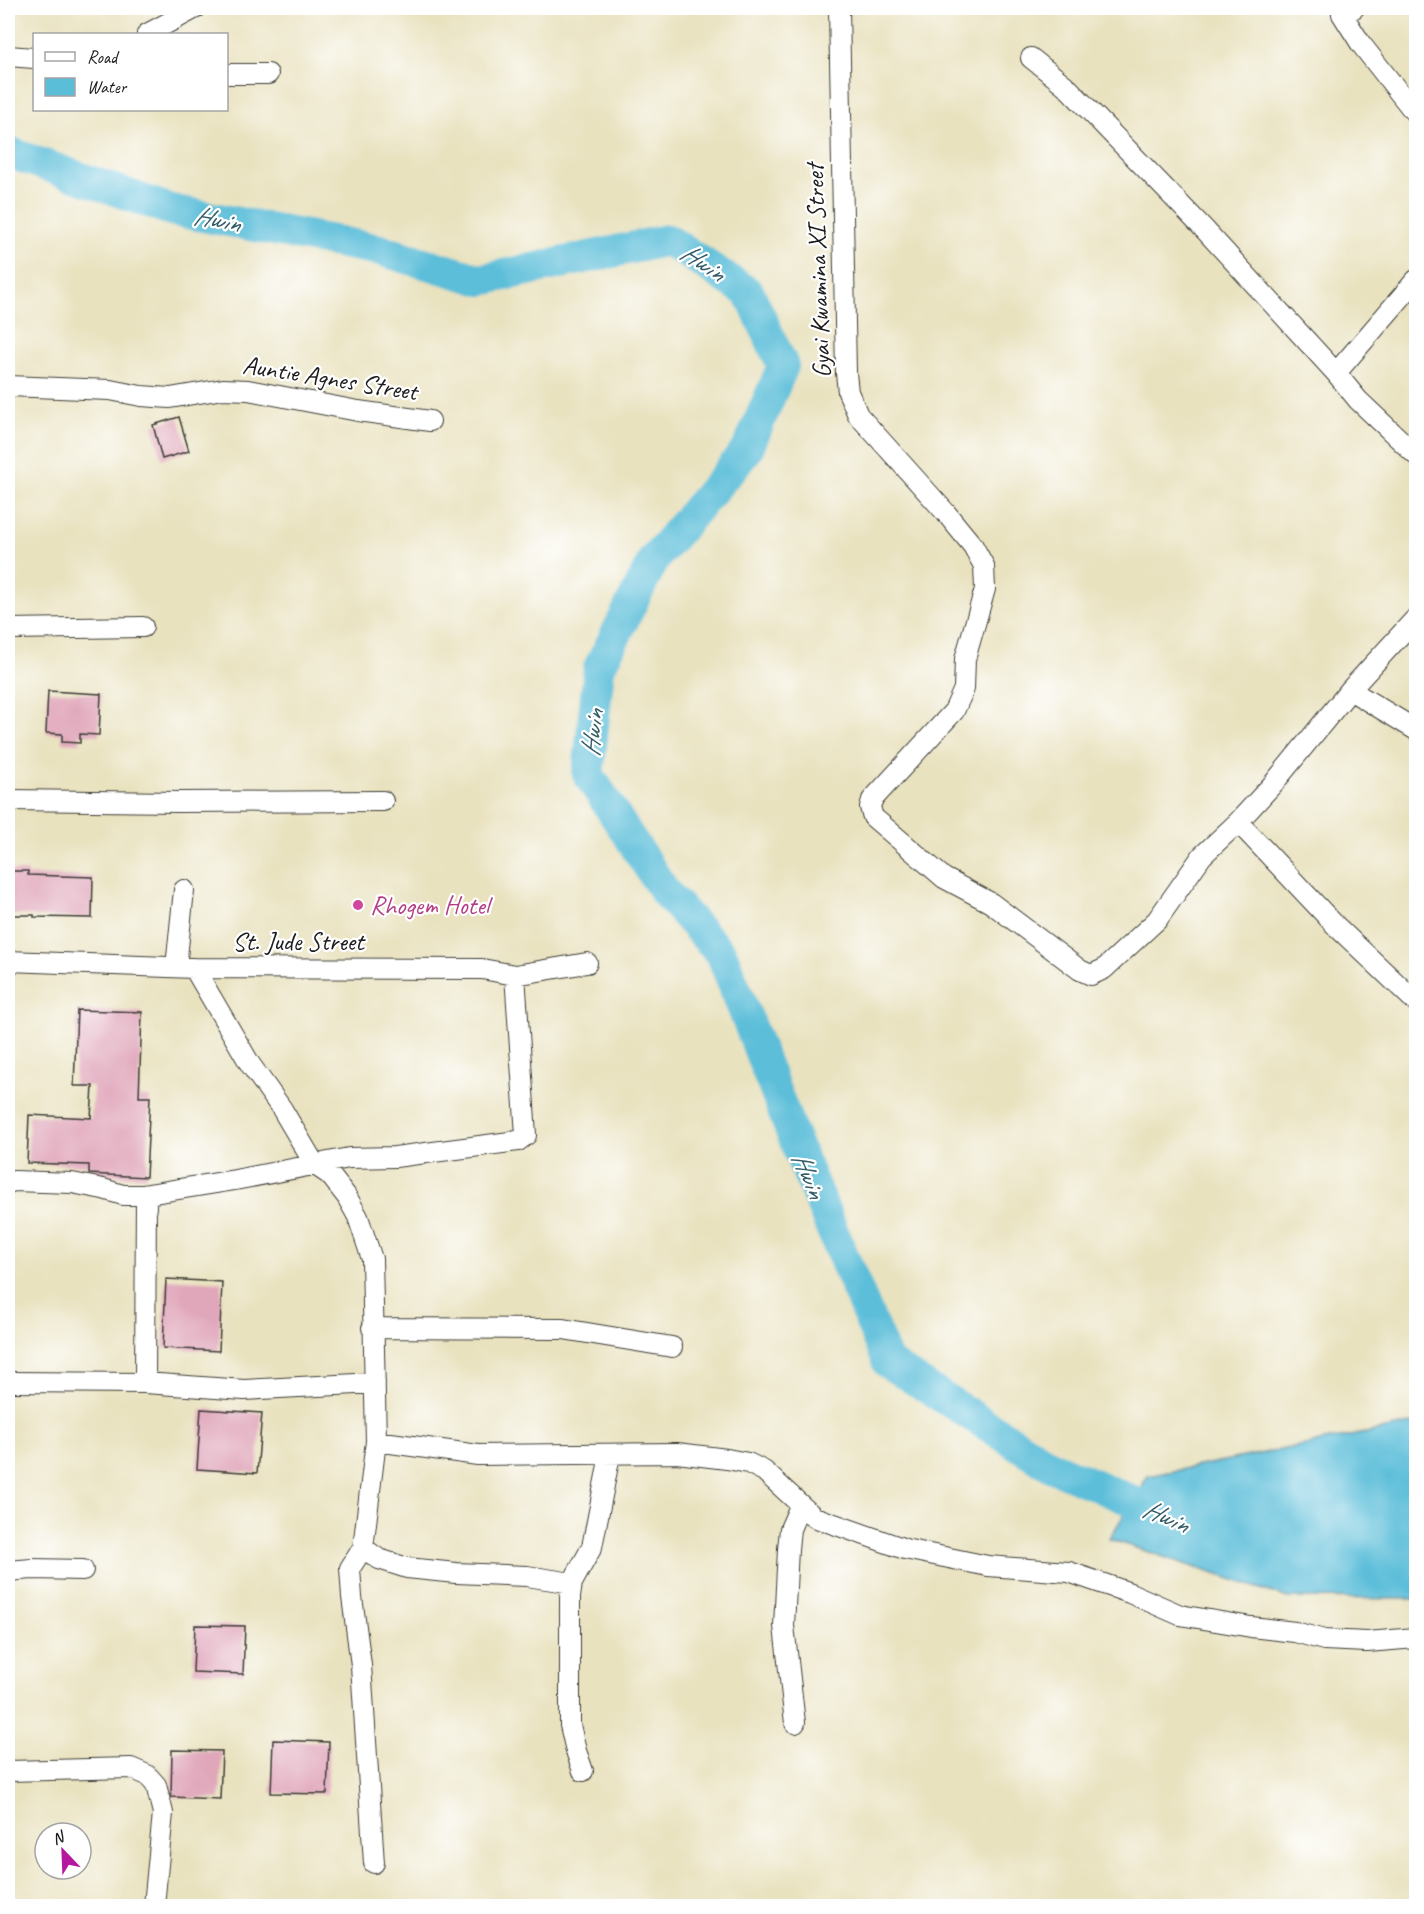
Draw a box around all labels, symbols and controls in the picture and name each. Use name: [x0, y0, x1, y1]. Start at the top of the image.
legend: [33, 33, 228, 111]
text: Road: [87, 46, 120, 68]
text: Water: [87, 76, 128, 98]
street label: Gyai Kwamina XI Street: [798, 160, 838, 379]
water label: Hwin: [191, 198, 246, 241]
water label: Hwin: [674, 235, 734, 291]
street label: Auntie Agnes Street: [240, 348, 422, 408]
water label: Hwin: [573, 705, 612, 758]
place label: Rhogem Hotel: [370, 889, 494, 922]
marker: Rhogem Hotel: [351, 898, 365, 912]
street label: St. Jude Street: [232, 925, 366, 958]
water label: Hwin: [784, 1147, 835, 1206]
water label: Hwin: [1138, 1491, 1197, 1542]
north arrow: [33, 1821, 93, 1881]
text: N: [49, 1826, 69, 1849]

